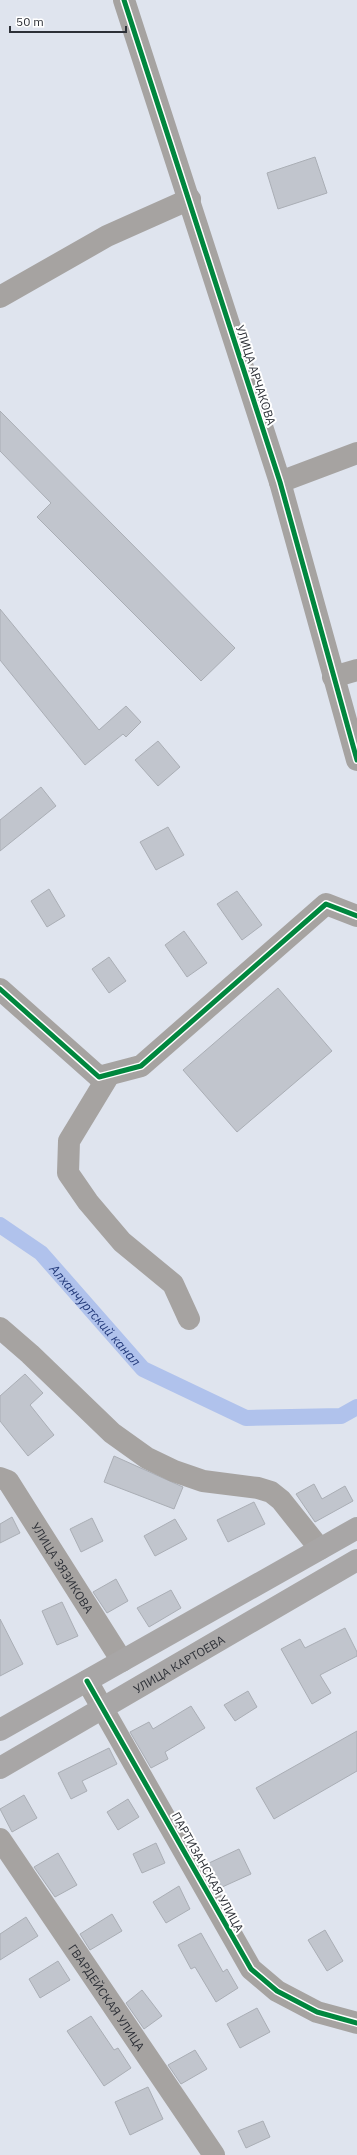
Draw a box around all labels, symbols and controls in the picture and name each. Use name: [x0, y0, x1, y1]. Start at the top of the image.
scale bar: [10, 8, 126, 34]
text: 50 m: [16, 14, 44, 29]
street label: УЛИЦА АРЧАКОВА: [233, 323, 279, 427]
water label: Алханчуртский канал: [45, 1260, 145, 1369]
street label: УЛИЦА ЗЯЗИКОВА: [29, 1519, 97, 1616]
street label: УЛИЦА КАРТОЕВА: [131, 1631, 227, 1696]
street label: ПАРТИЗАНСКАЯ УЛИЦА: [169, 1809, 247, 1935]
street label: ГВАРДЕЙСКАЯ УЛИЦА: [66, 1941, 149, 2054]

